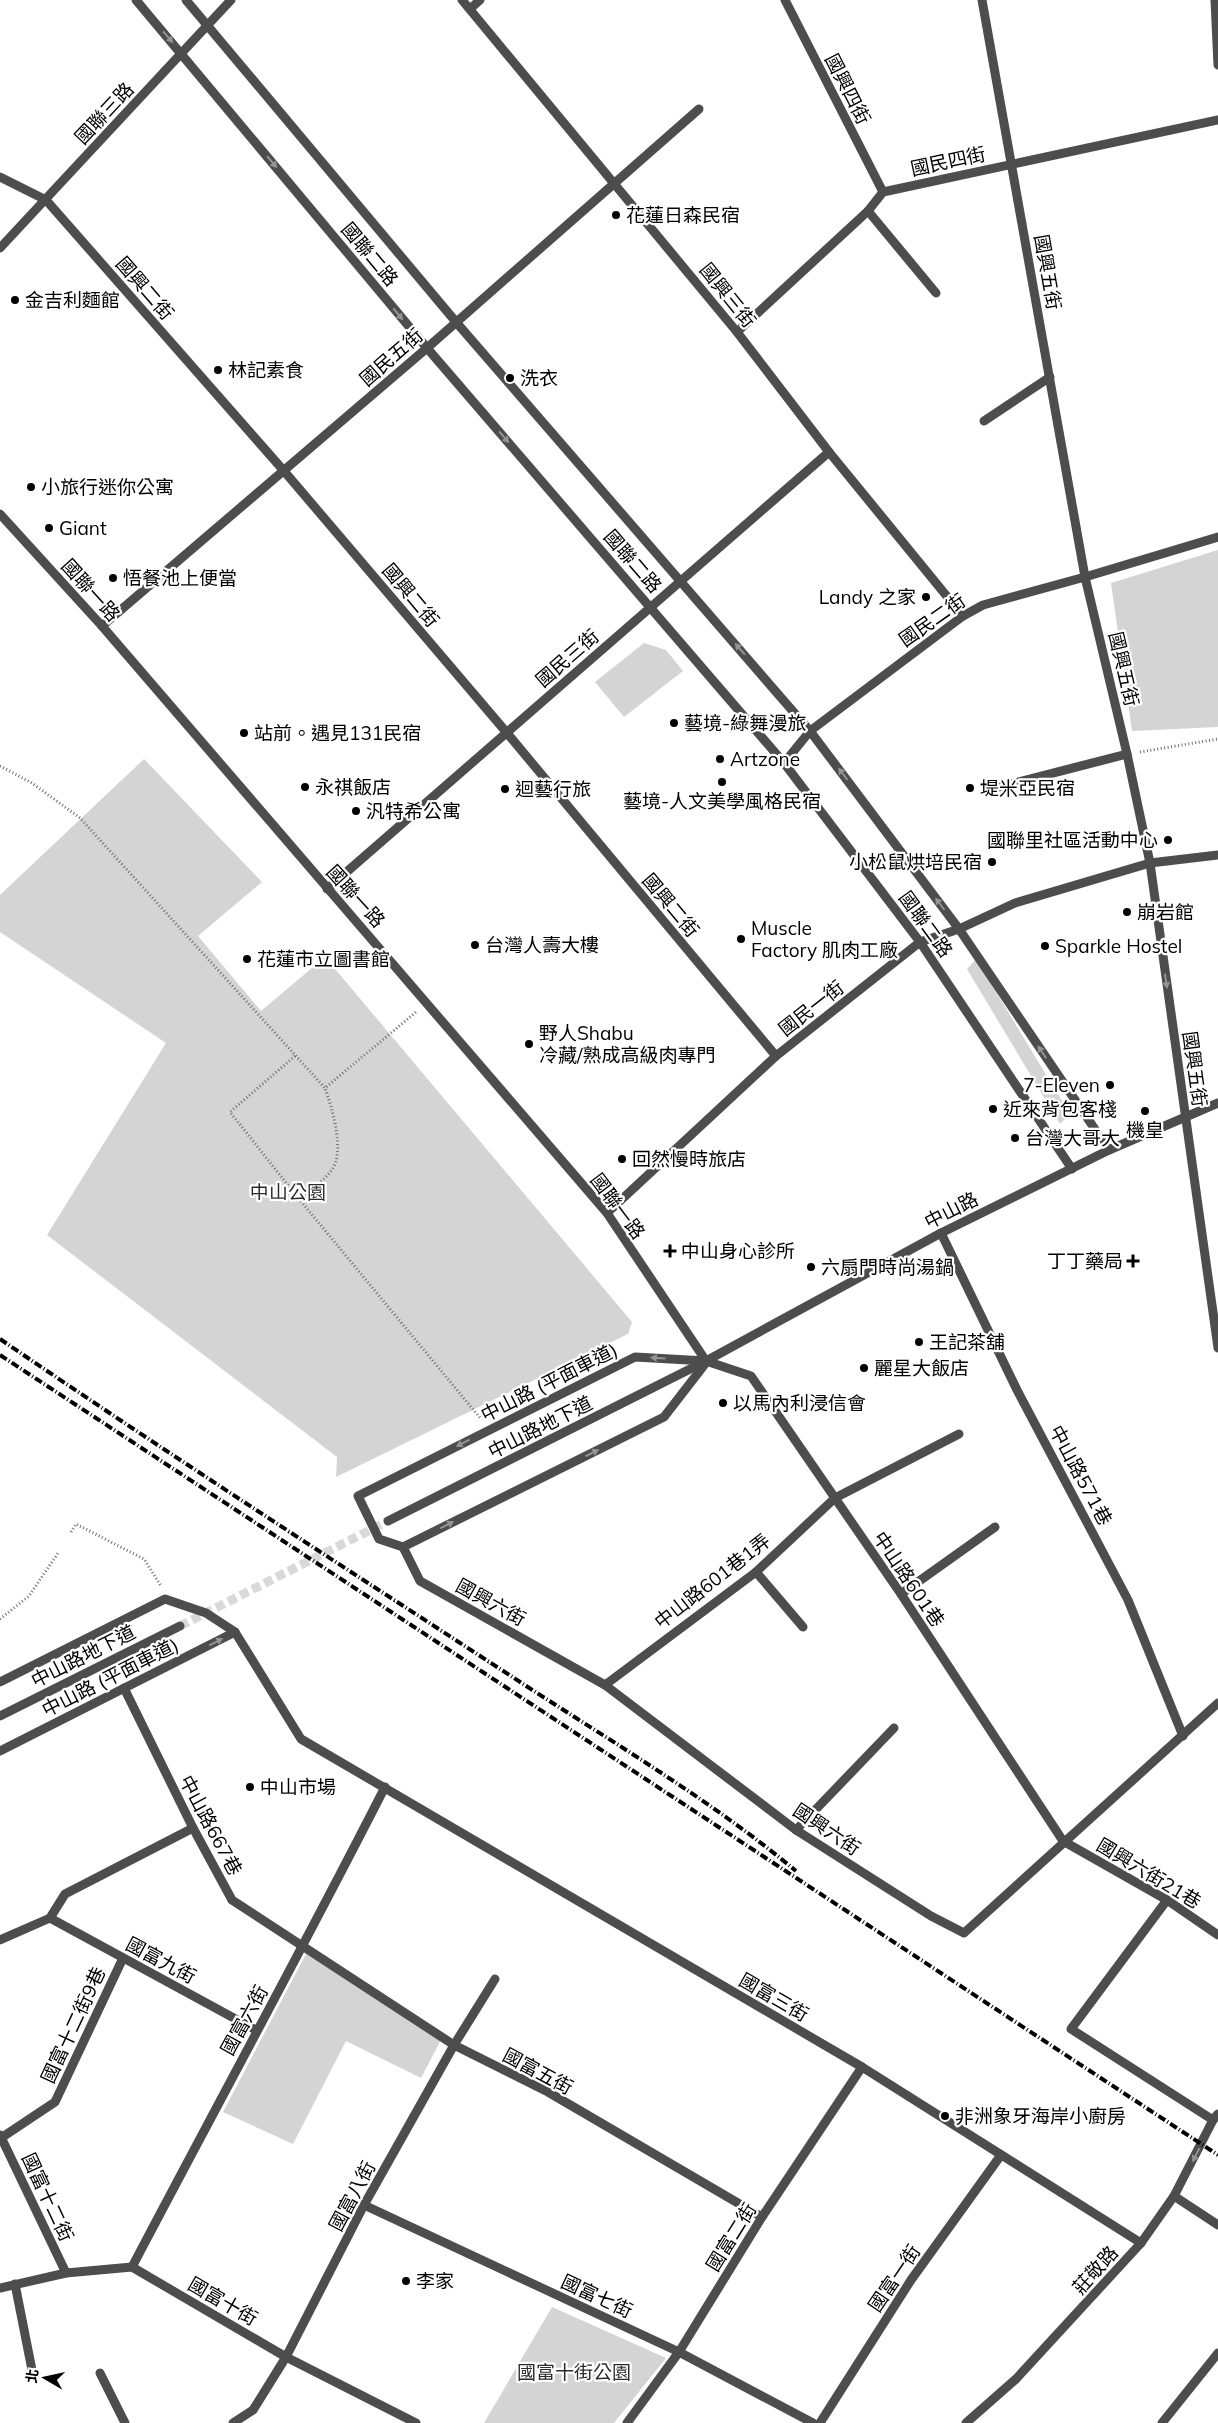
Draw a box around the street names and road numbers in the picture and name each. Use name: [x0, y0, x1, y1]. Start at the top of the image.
street label: 國興四街: [820, 50, 876, 128]
street label: 國聯三路: [69, 77, 139, 149]
street label: 國民四街: [908, 141, 988, 181]
street label: 國聯二路: [336, 217, 404, 291]
street label: 國興五街: [1030, 232, 1066, 312]
street label: 國興二街: [111, 251, 179, 325]
street label: 國興三街: [695, 258, 761, 332]
street label: 國民五街: [354, 323, 428, 391]
street label: 國聯二路: [599, 524, 667, 598]
street label: 國聯一路: [57, 554, 125, 626]
street label: 國興二街: [377, 558, 445, 632]
street label: 國民二街: [894, 588, 970, 652]
street label: 國民三街: [530, 624, 604, 692]
street label: 國興五街: [1104, 629, 1144, 709]
street label: 國聯一路: [322, 860, 390, 932]
street label: 國興二街: [637, 868, 705, 942]
street label: 國聯二路: [894, 886, 958, 962]
street label: 國民一街: [774, 975, 848, 1041]
street label: 國興五街: [1178, 1030, 1212, 1108]
street label: 國聯一路: [586, 1168, 650, 1244]
street label: 中山路: [920, 1186, 982, 1234]
street label: 中山路 (平面車道): [477, 1337, 621, 1427]
street label: 中山路地下道: [484, 1390, 596, 1464]
street label: 中山路571巷: [1045, 1421, 1117, 1529]
street label: 中山路601巷: [868, 1527, 950, 1631]
street label: 中山路601巷1弄: [649, 1528, 775, 1634]
street label: 國興六街: [452, 1573, 530, 1631]
street label: 中山路地下道: [27, 1619, 139, 1693]
street label: 中山路 (平面車道): [38, 1632, 182, 1722]
street label: 中山路667巷: [175, 1771, 247, 1879]
street label: 國興六街: [789, 1798, 865, 1860]
street label: 國興六街21巷: [1092, 1832, 1206, 1914]
street label: 國富九街: [122, 1932, 200, 1988]
street label: 國富十二街9巷: [36, 1963, 110, 2087]
street label: 國富三街: [735, 1968, 813, 2026]
street label: 國富六街: [215, 1981, 273, 2059]
street label: 國富五街: [499, 2043, 577, 2099]
street label: 國富十二街: [17, 2149, 79, 2245]
street label: 國富八街: [324, 2157, 380, 2235]
street label: 國富二街: [701, 2198, 761, 2276]
street label: 國富一街: [863, 2240, 925, 2316]
street label: 莊敬路: [1067, 2241, 1123, 2299]
street label: 國富七街: [557, 2269, 637, 2323]
street label: 國富十街: [184, 2272, 262, 2330]

